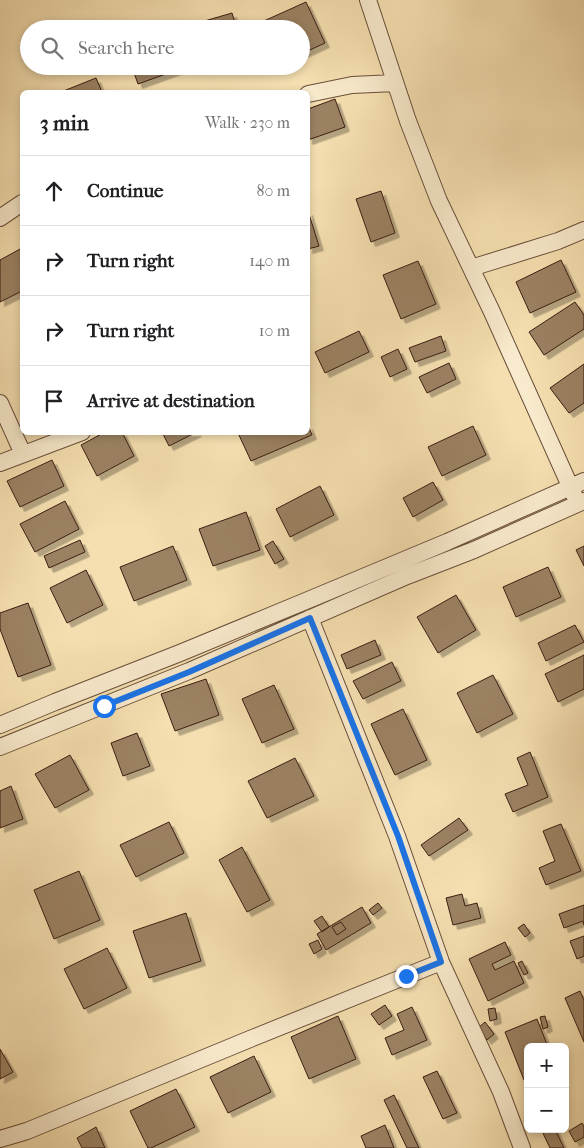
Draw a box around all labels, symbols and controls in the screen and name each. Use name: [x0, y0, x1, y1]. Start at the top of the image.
search box: [20, 20, 310, 75]
icon: search: [38, 34, 66, 62]
text: Search here: [78, 37, 174, 59]
text: 3 min: [40, 111, 89, 135]
text: Walk · 230 m: [205, 113, 290, 132]
icon: ahead: [40, 177, 68, 205]
text: Continue: [87, 180, 163, 202]
text: 80 m: [256, 181, 290, 200]
icon: right: [40, 247, 68, 275]
text: Turn right: [87, 250, 174, 272]
text: 140 m: [249, 251, 290, 270]
icon: right: [40, 317, 68, 345]
text: Turn right: [87, 320, 174, 342]
text: 10 m: [259, 321, 290, 340]
icon: arrive: [40, 387, 68, 415]
text: Arrive at destination: [87, 390, 255, 412]
route start: [93, 695, 116, 718]
route end: [395, 965, 418, 988]
map controls: [524, 1043, 569, 1133]
button: +: [524, 1043, 569, 1088]
button: −: [524, 1088, 569, 1133]

